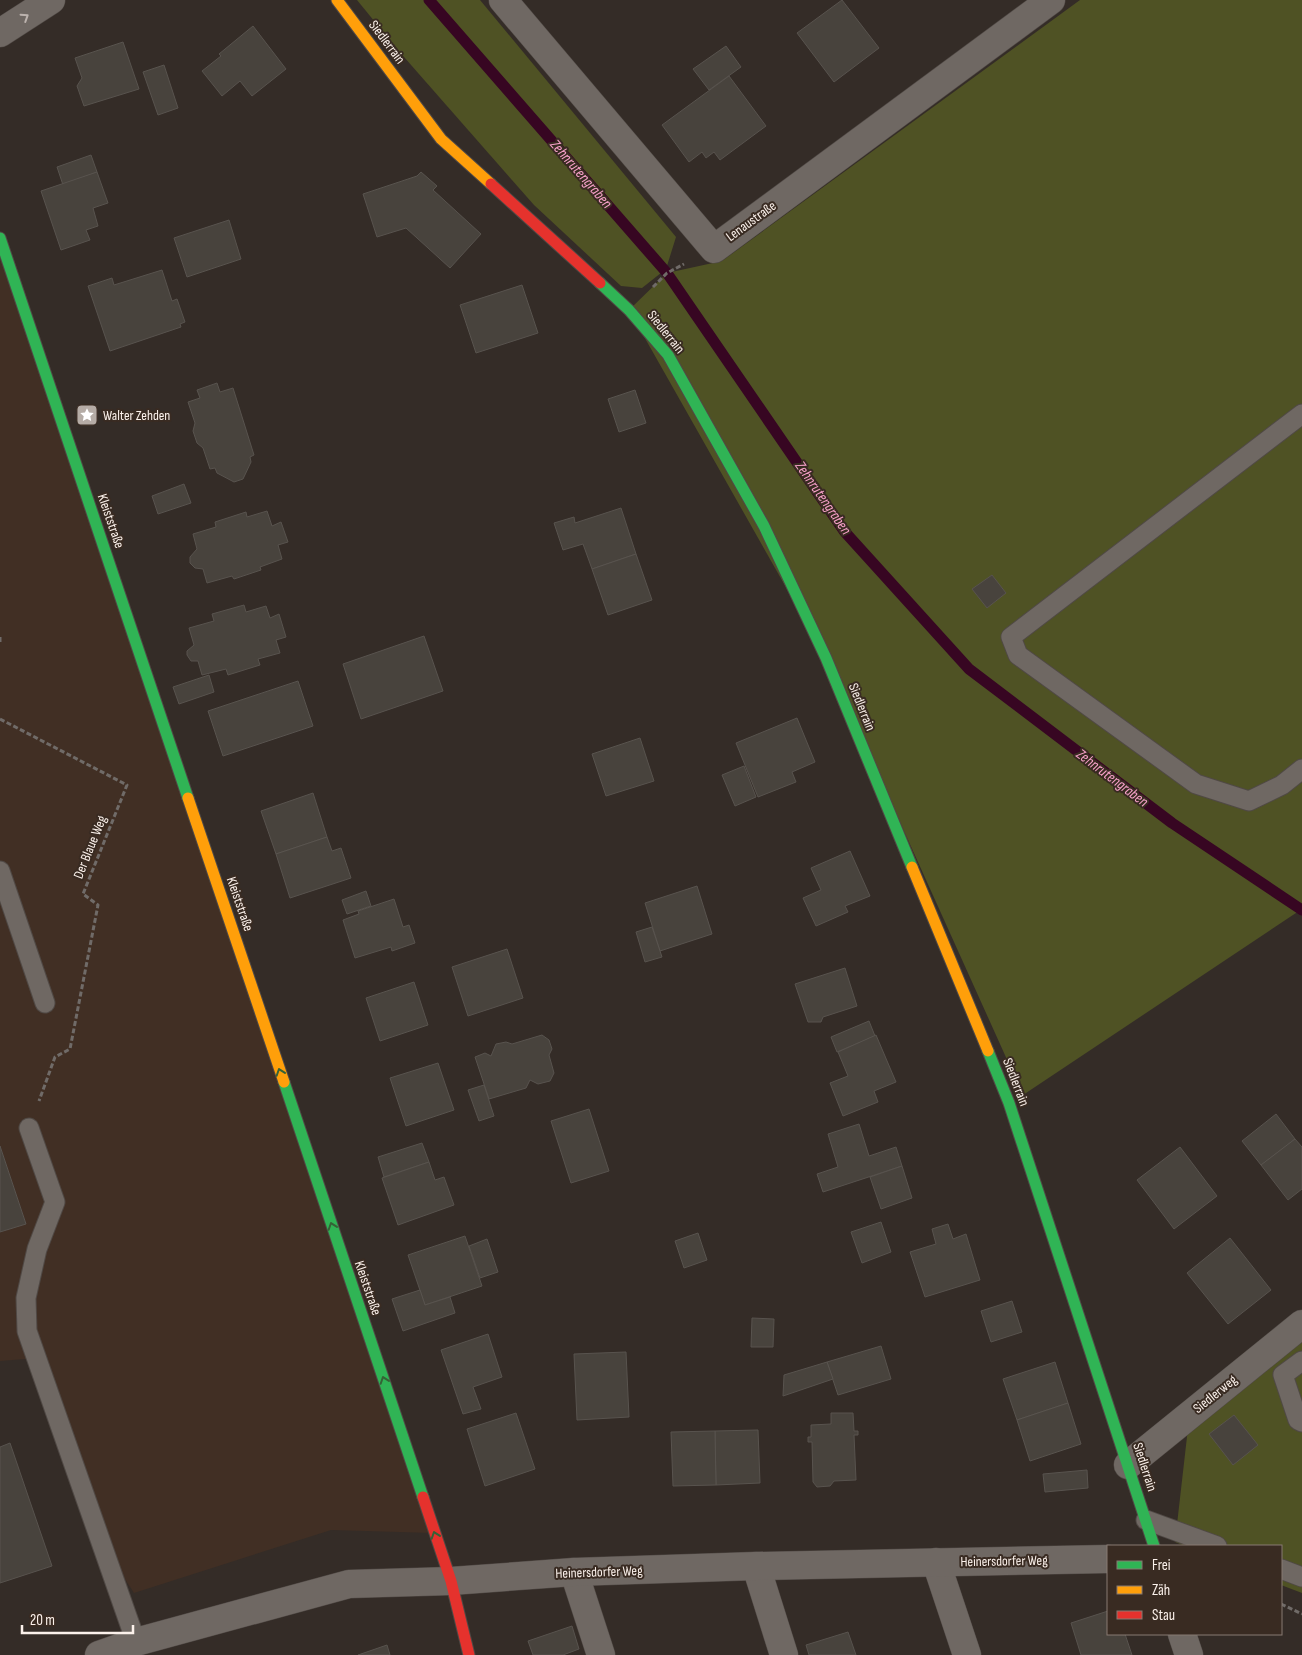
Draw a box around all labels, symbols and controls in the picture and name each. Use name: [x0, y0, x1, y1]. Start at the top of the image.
one-way arrow: [20, 13, 29, 23]
street label: Siedlerrain: [365, 17, 409, 67]
water label: Zehnrutengraben: [545, 135, 616, 212]
street label: Lenaustraße: [723, 197, 779, 245]
street label: Siedlerrain: [644, 307, 688, 357]
place icon: Walter Zehden: [75, 403, 99, 427]
place label: Walter Zehden: [103, 407, 170, 424]
water label: Zehnrutengraben: [790, 457, 855, 538]
street label: Kleiststraße: [94, 492, 128, 550]
street label: Siedlerrain: [845, 681, 879, 733]
water label: Zehnrutengraben: [1071, 744, 1152, 811]
street label: Der Blaue Weg: [70, 812, 111, 881]
street label: Kleiststraße: [223, 875, 257, 933]
street label: Siedlerrain: [999, 1056, 1033, 1108]
one-way arrow: [276, 1069, 286, 1077]
one-way arrow: [328, 1223, 338, 1231]
street label: Kleiststraße: [351, 1259, 385, 1317]
street label: Siedlerweg: [1190, 1371, 1241, 1417]
one-way arrow: [379, 1377, 389, 1385]
street label: Siedlerrain: [1129, 1441, 1161, 1493]
one-way arrow: [431, 1531, 441, 1539]
legend: [1107, 1545, 1282, 1635]
street label: Heinersdorfer Weg: [960, 1552, 1048, 1570]
text: Frei: [1152, 1556, 1171, 1575]
street label: Heinersdorfer Weg: [555, 1562, 643, 1582]
text: Zäh: [1152, 1581, 1170, 1600]
scale bar: [22, 1602, 134, 1634]
text: Stau: [1152, 1606, 1175, 1625]
text: 20 m: [30, 1611, 55, 1630]

